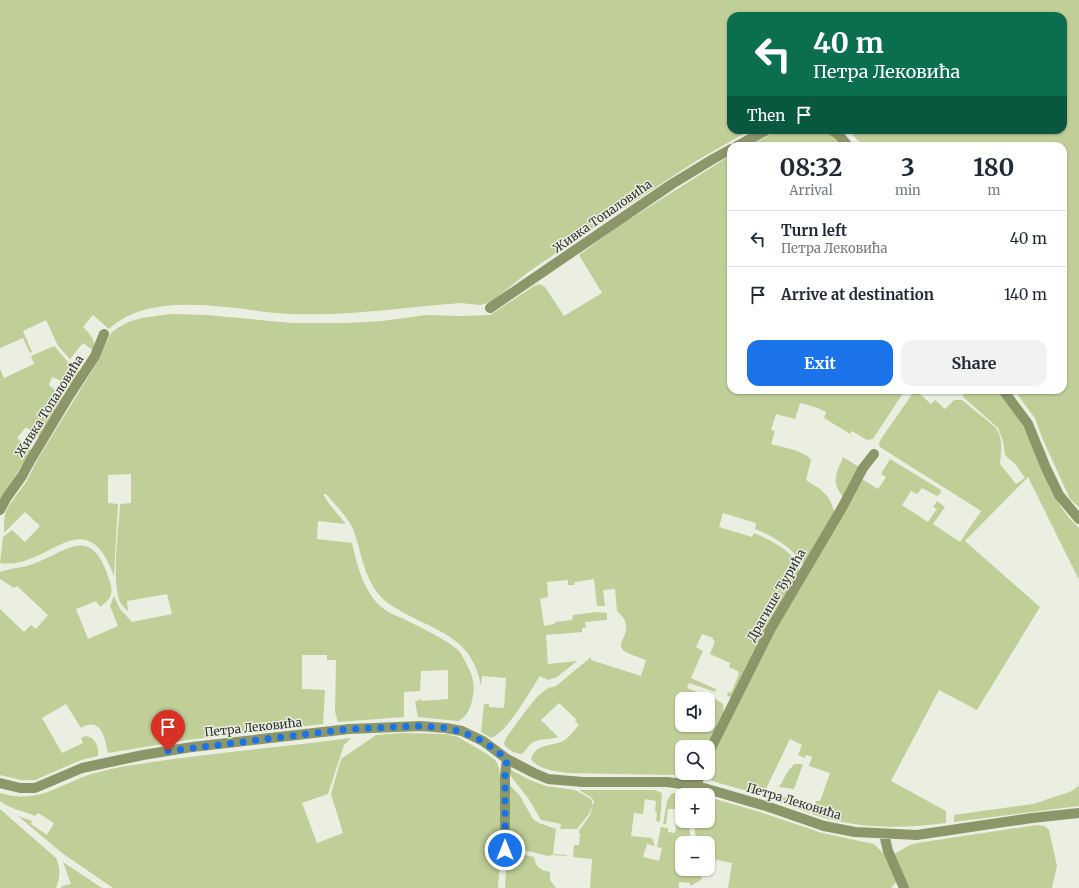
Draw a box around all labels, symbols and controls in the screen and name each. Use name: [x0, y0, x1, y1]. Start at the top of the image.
text: 40 m: [813, 25, 884, 61]
icon: left: [747, 28, 799, 80]
text: Петра Лековића: [813, 60, 960, 83]
icon: arrive: [793, 104, 815, 126]
text: Then: [747, 106, 785, 125]
text: 08:32: [780, 152, 842, 183]
text: 3: [901, 152, 915, 183]
text: 180: [973, 152, 1014, 183]
street label: Живка Топаловића: [550, 176, 655, 256]
text: Arrival: [789, 182, 833, 199]
text: min: [895, 182, 921, 199]
text: m: [987, 182, 1000, 199]
text: Turn left: [781, 221, 847, 240]
icon: left: [747, 228, 769, 250]
text: 40 m: [1010, 229, 1047, 248]
text: Петра Лековића: [781, 240, 887, 257]
icon: arrive: [747, 284, 769, 306]
text: Arrive at destination: [781, 285, 934, 304]
text: 140 m: [1004, 285, 1047, 304]
button: Exit: [747, 340, 893, 386]
button: Share: [901, 340, 1047, 386]
street label: Живка Топаловића: [11, 352, 87, 460]
street label: Драгише Ђурића: [744, 546, 809, 644]
map controls: [675, 692, 715, 876]
button: sound: [675, 692, 715, 732]
pin: [151, 710, 185, 751]
street label: Петра Лековића: [203, 714, 303, 740]
icon: arrive: [157, 716, 179, 738]
button: search: [675, 740, 715, 780]
street label: Петра Лековића: [745, 779, 844, 823]
button: +: [675, 788, 715, 828]
position arrow: [484, 829, 526, 871]
button: −: [675, 836, 715, 876]

